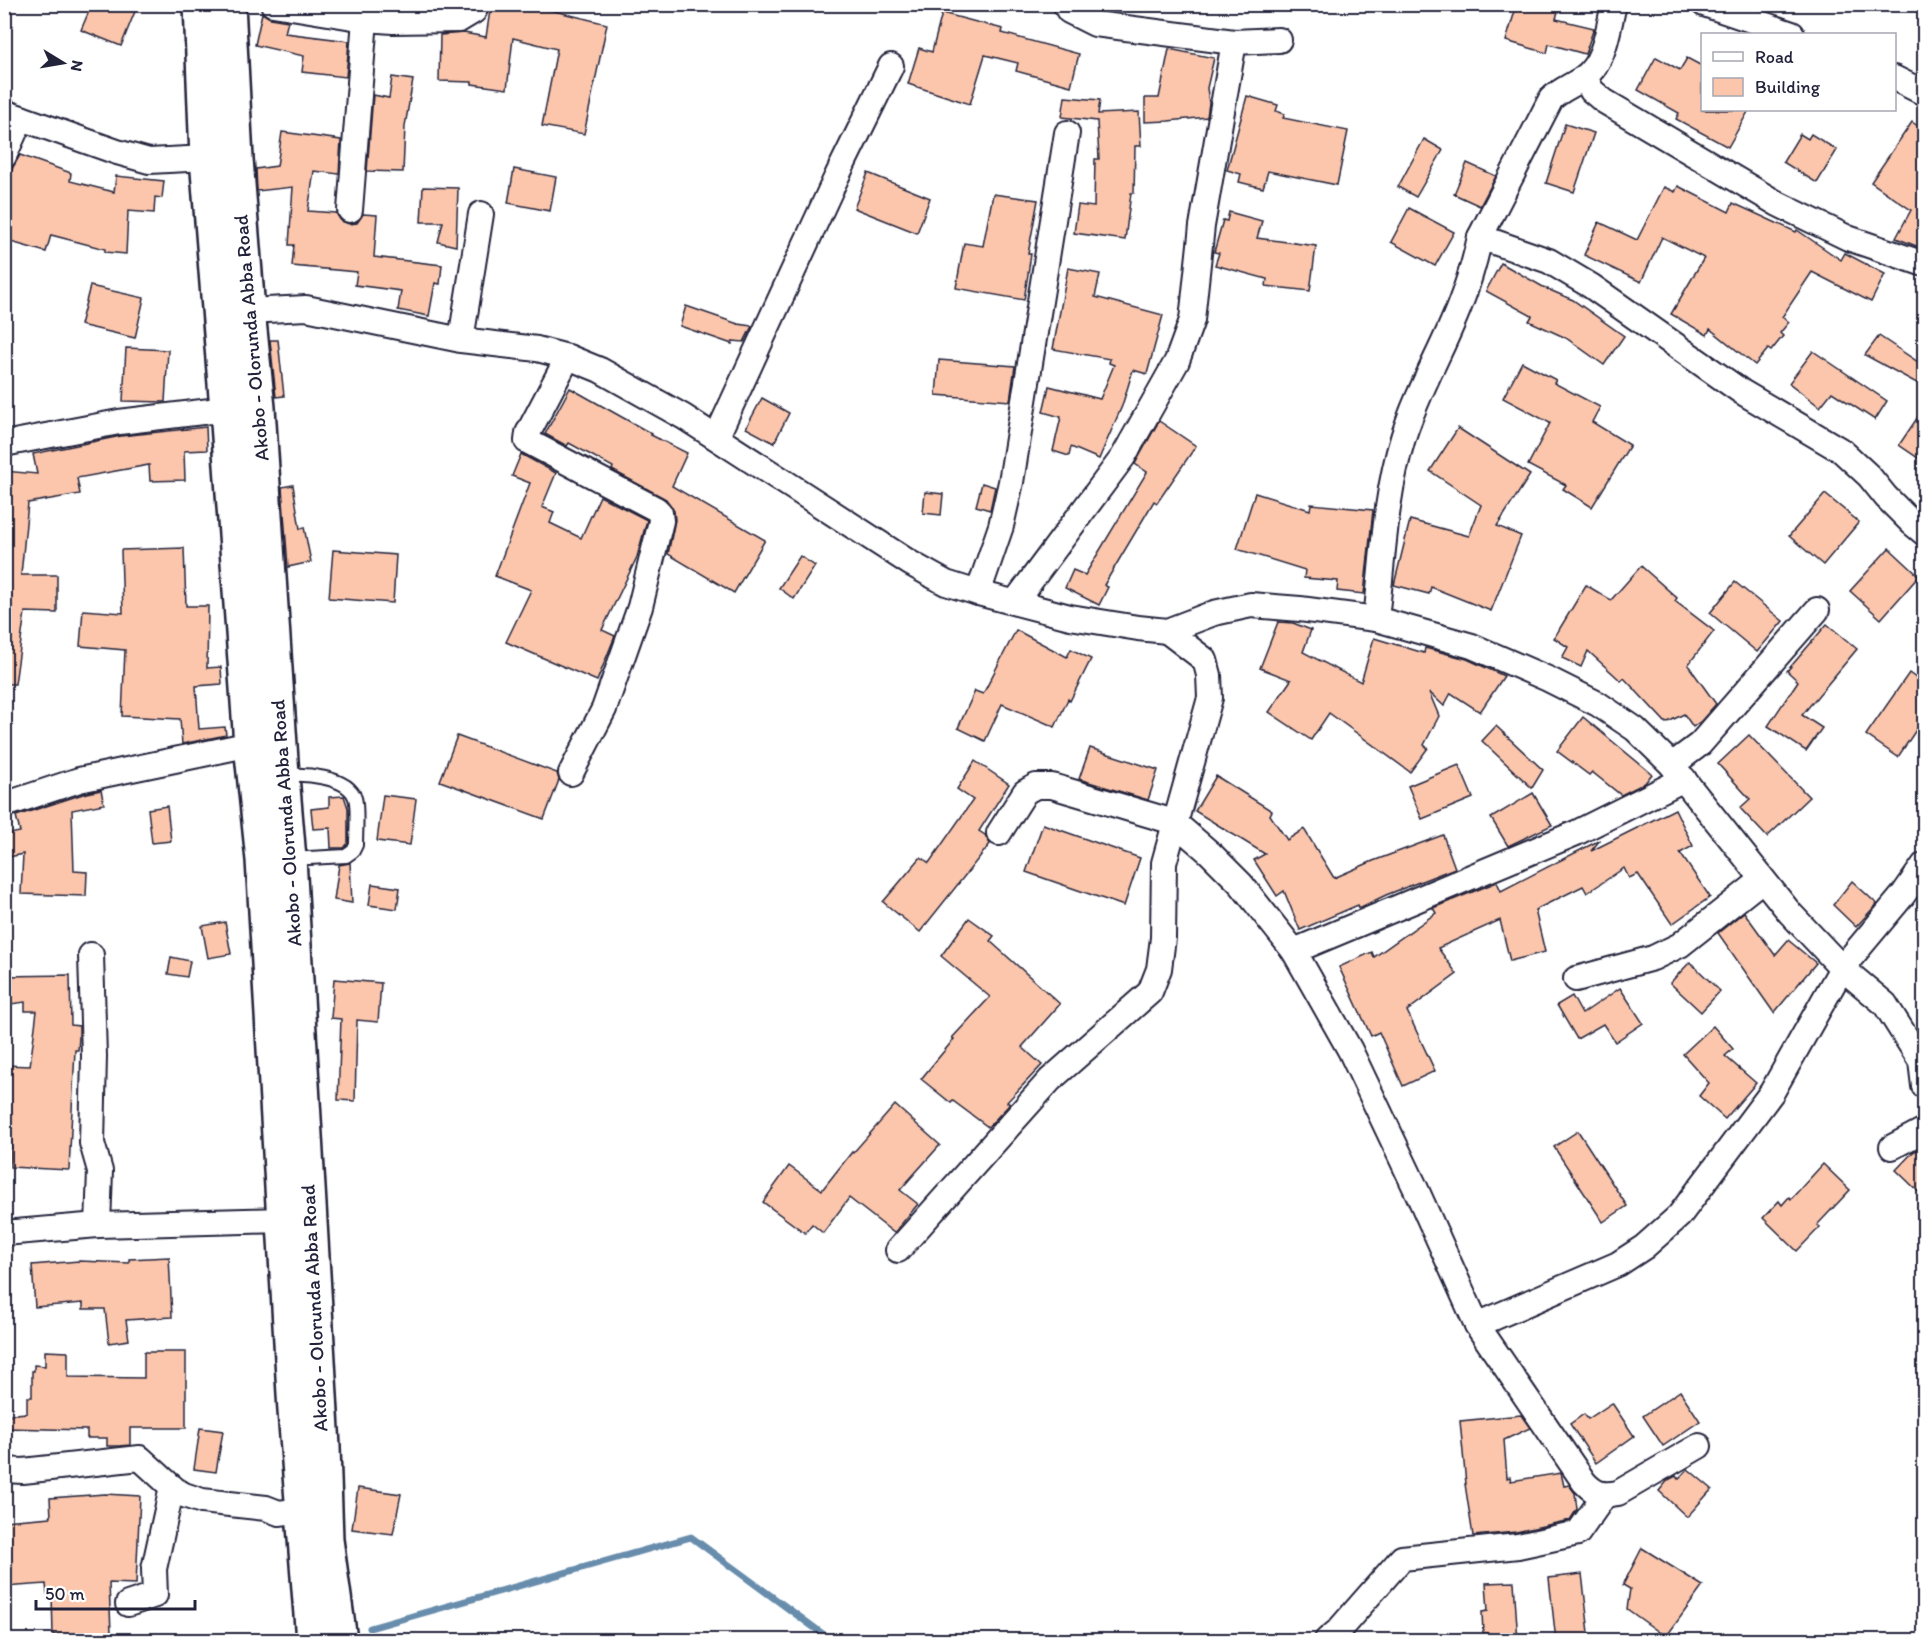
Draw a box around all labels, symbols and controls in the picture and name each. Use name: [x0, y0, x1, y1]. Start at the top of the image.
north arrow: [33, 33, 93, 93]
legend: [1701, 33, 1896, 111]
text: Road: [1755, 46, 1794, 68]
text: N: [67, 59, 88, 73]
text: Building: [1755, 76, 1821, 98]
street label: Akobo - Olorunda Abba Road: [228, 214, 274, 462]
street label: Akobo - Olorunda Abba Road: [265, 699, 307, 947]
street label: Akobo - Olorunda Abba Road: [296, 1184, 332, 1432]
scale bar: [36, 1573, 195, 1611]
text: 50 m: [45, 1583, 85, 1605]

